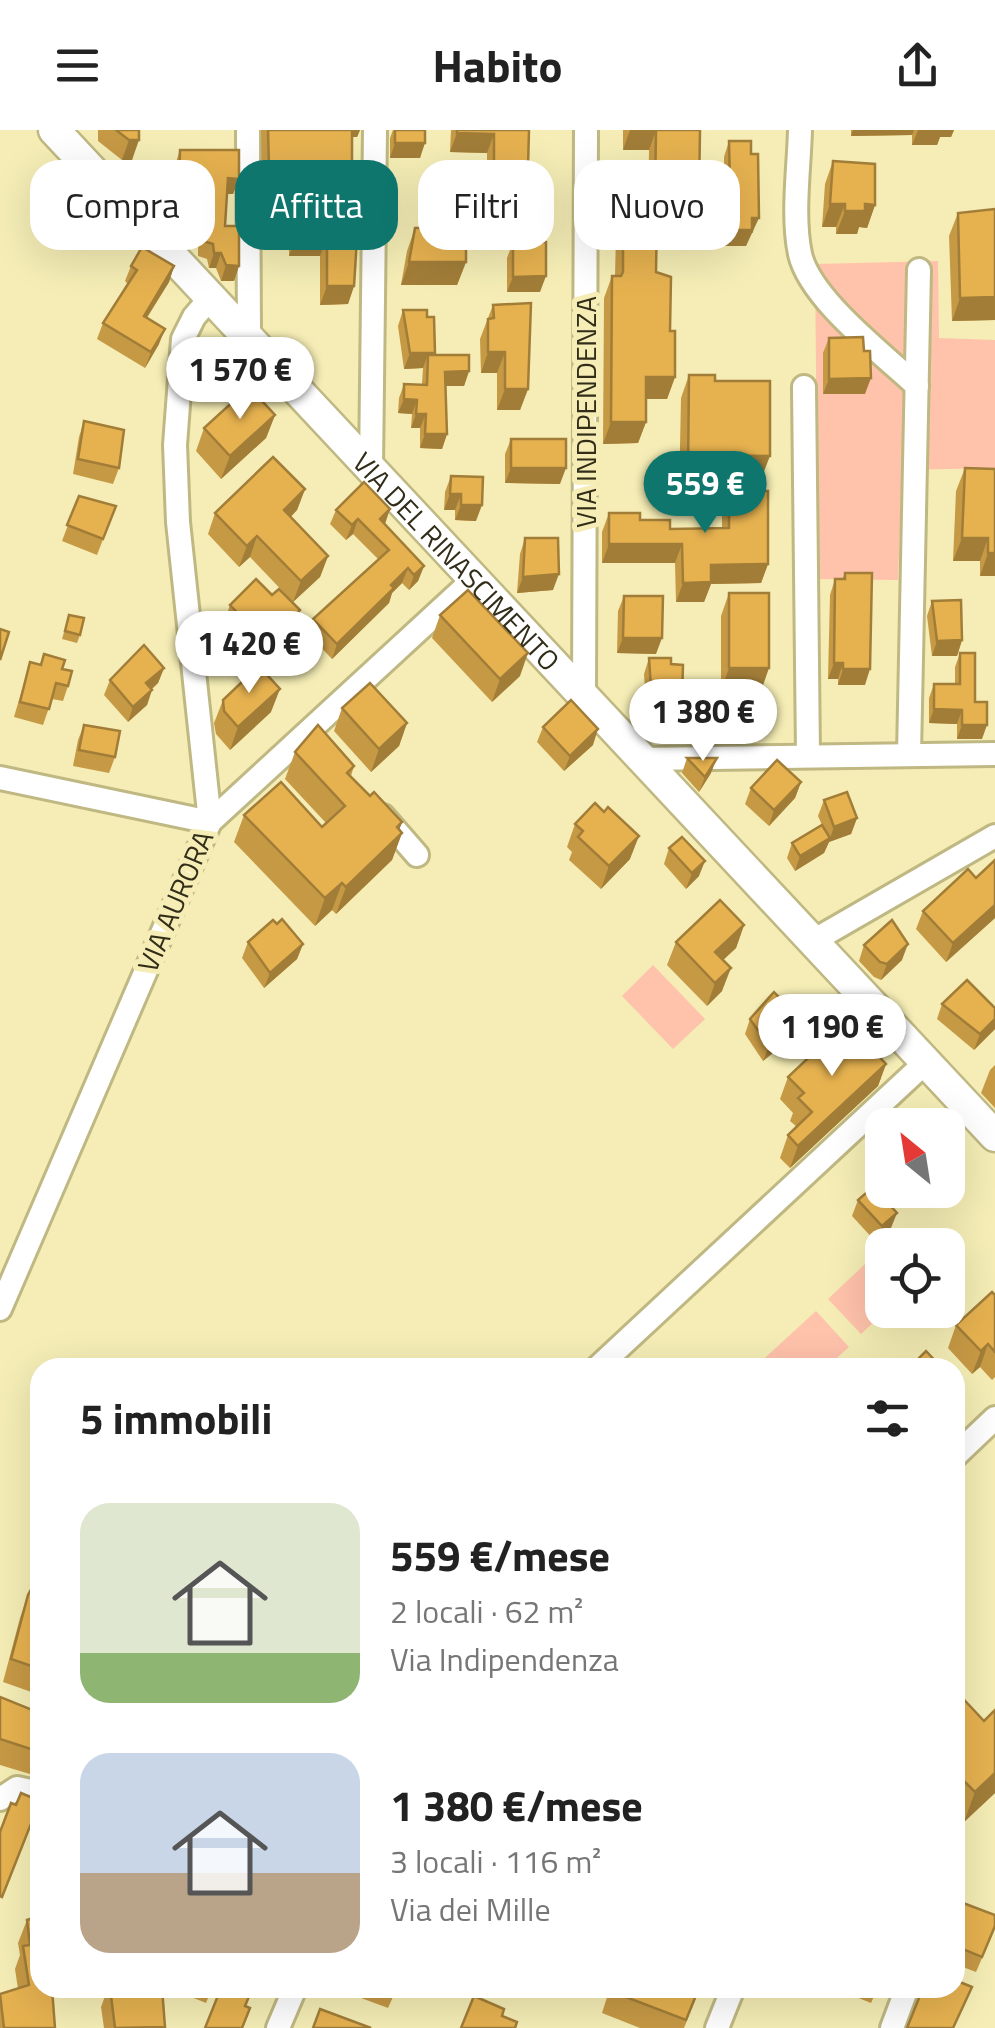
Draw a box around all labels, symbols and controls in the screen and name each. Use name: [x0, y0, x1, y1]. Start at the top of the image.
text: Habito: [433, 31, 562, 99]
icon: menu: [50, 38, 105, 93]
icon: share: [890, 38, 945, 93]
chip: Compra: [30, 160, 215, 250]
chip: Affitta: [235, 160, 398, 250]
chip: Filtri: [418, 160, 554, 250]
chip: Nuovo: [574, 160, 740, 250]
street label: VIA INDIPENDENZA: [564, 296, 607, 528]
pin: 1 570 €: [148, 337, 332, 422]
text: 1 570 €: [188, 345, 292, 393]
street label: VIA DEL RINASCIMENTO: [343, 442, 571, 680]
pin: 559 €: [635, 451, 775, 536]
text: 559 €: [666, 459, 744, 507]
pin: 1 420 €: [157, 611, 341, 696]
text: 1 420 €: [197, 619, 301, 667]
pin: 1 380 €: [611, 679, 795, 764]
text: 1 380 €: [651, 687, 755, 735]
street label: VIA AURORA: [126, 823, 224, 978]
pin: 1 190 €: [740, 994, 924, 1079]
text: 1 190 €: [780, 1002, 884, 1050]
north arrow: [865, 1108, 965, 1208]
map controls: [865, 1108, 965, 1328]
button: locate: [865, 1228, 965, 1328]
text: 5 immobili: [80, 1386, 272, 1450]
icon: filters: [860, 1391, 915, 1446]
text: 559 €/mese: [390, 1523, 610, 1587]
icon: home: [160, 1543, 280, 1663]
text: 2 locali · 62 m²: [390, 1587, 583, 1635]
text: Via Indipendenza: [390, 1635, 619, 1683]
text: 1 380 €/mese: [390, 1773, 643, 1837]
icon: home: [160, 1793, 280, 1913]
text: 3 locali · 116 m²: [390, 1837, 601, 1885]
text: Via dei Mille: [390, 1885, 551, 1933]

